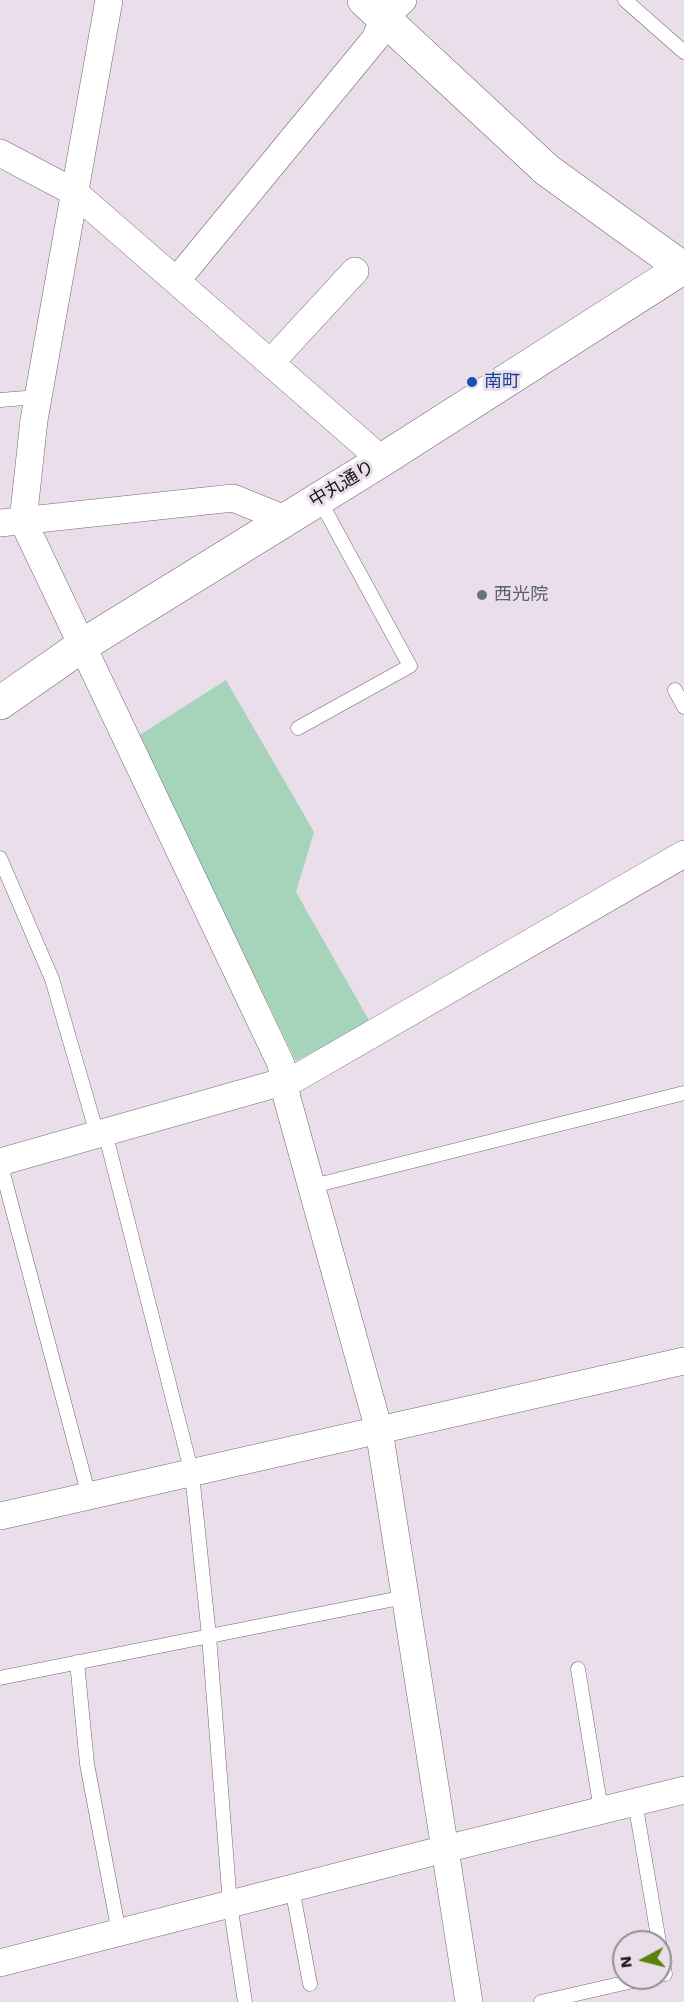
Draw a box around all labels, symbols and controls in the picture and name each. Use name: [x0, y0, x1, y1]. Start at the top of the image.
place label: 南町: [484, 371, 520, 393]
marker: 南町: [465, 375, 479, 389]
street label: 中丸通り: [306, 456, 378, 512]
place label: 西光院: [494, 584, 548, 606]
marker: 西光院: [475, 588, 489, 602]
north arrow: [612, 1930, 672, 1990]
text: N: [615, 1955, 636, 1969]

